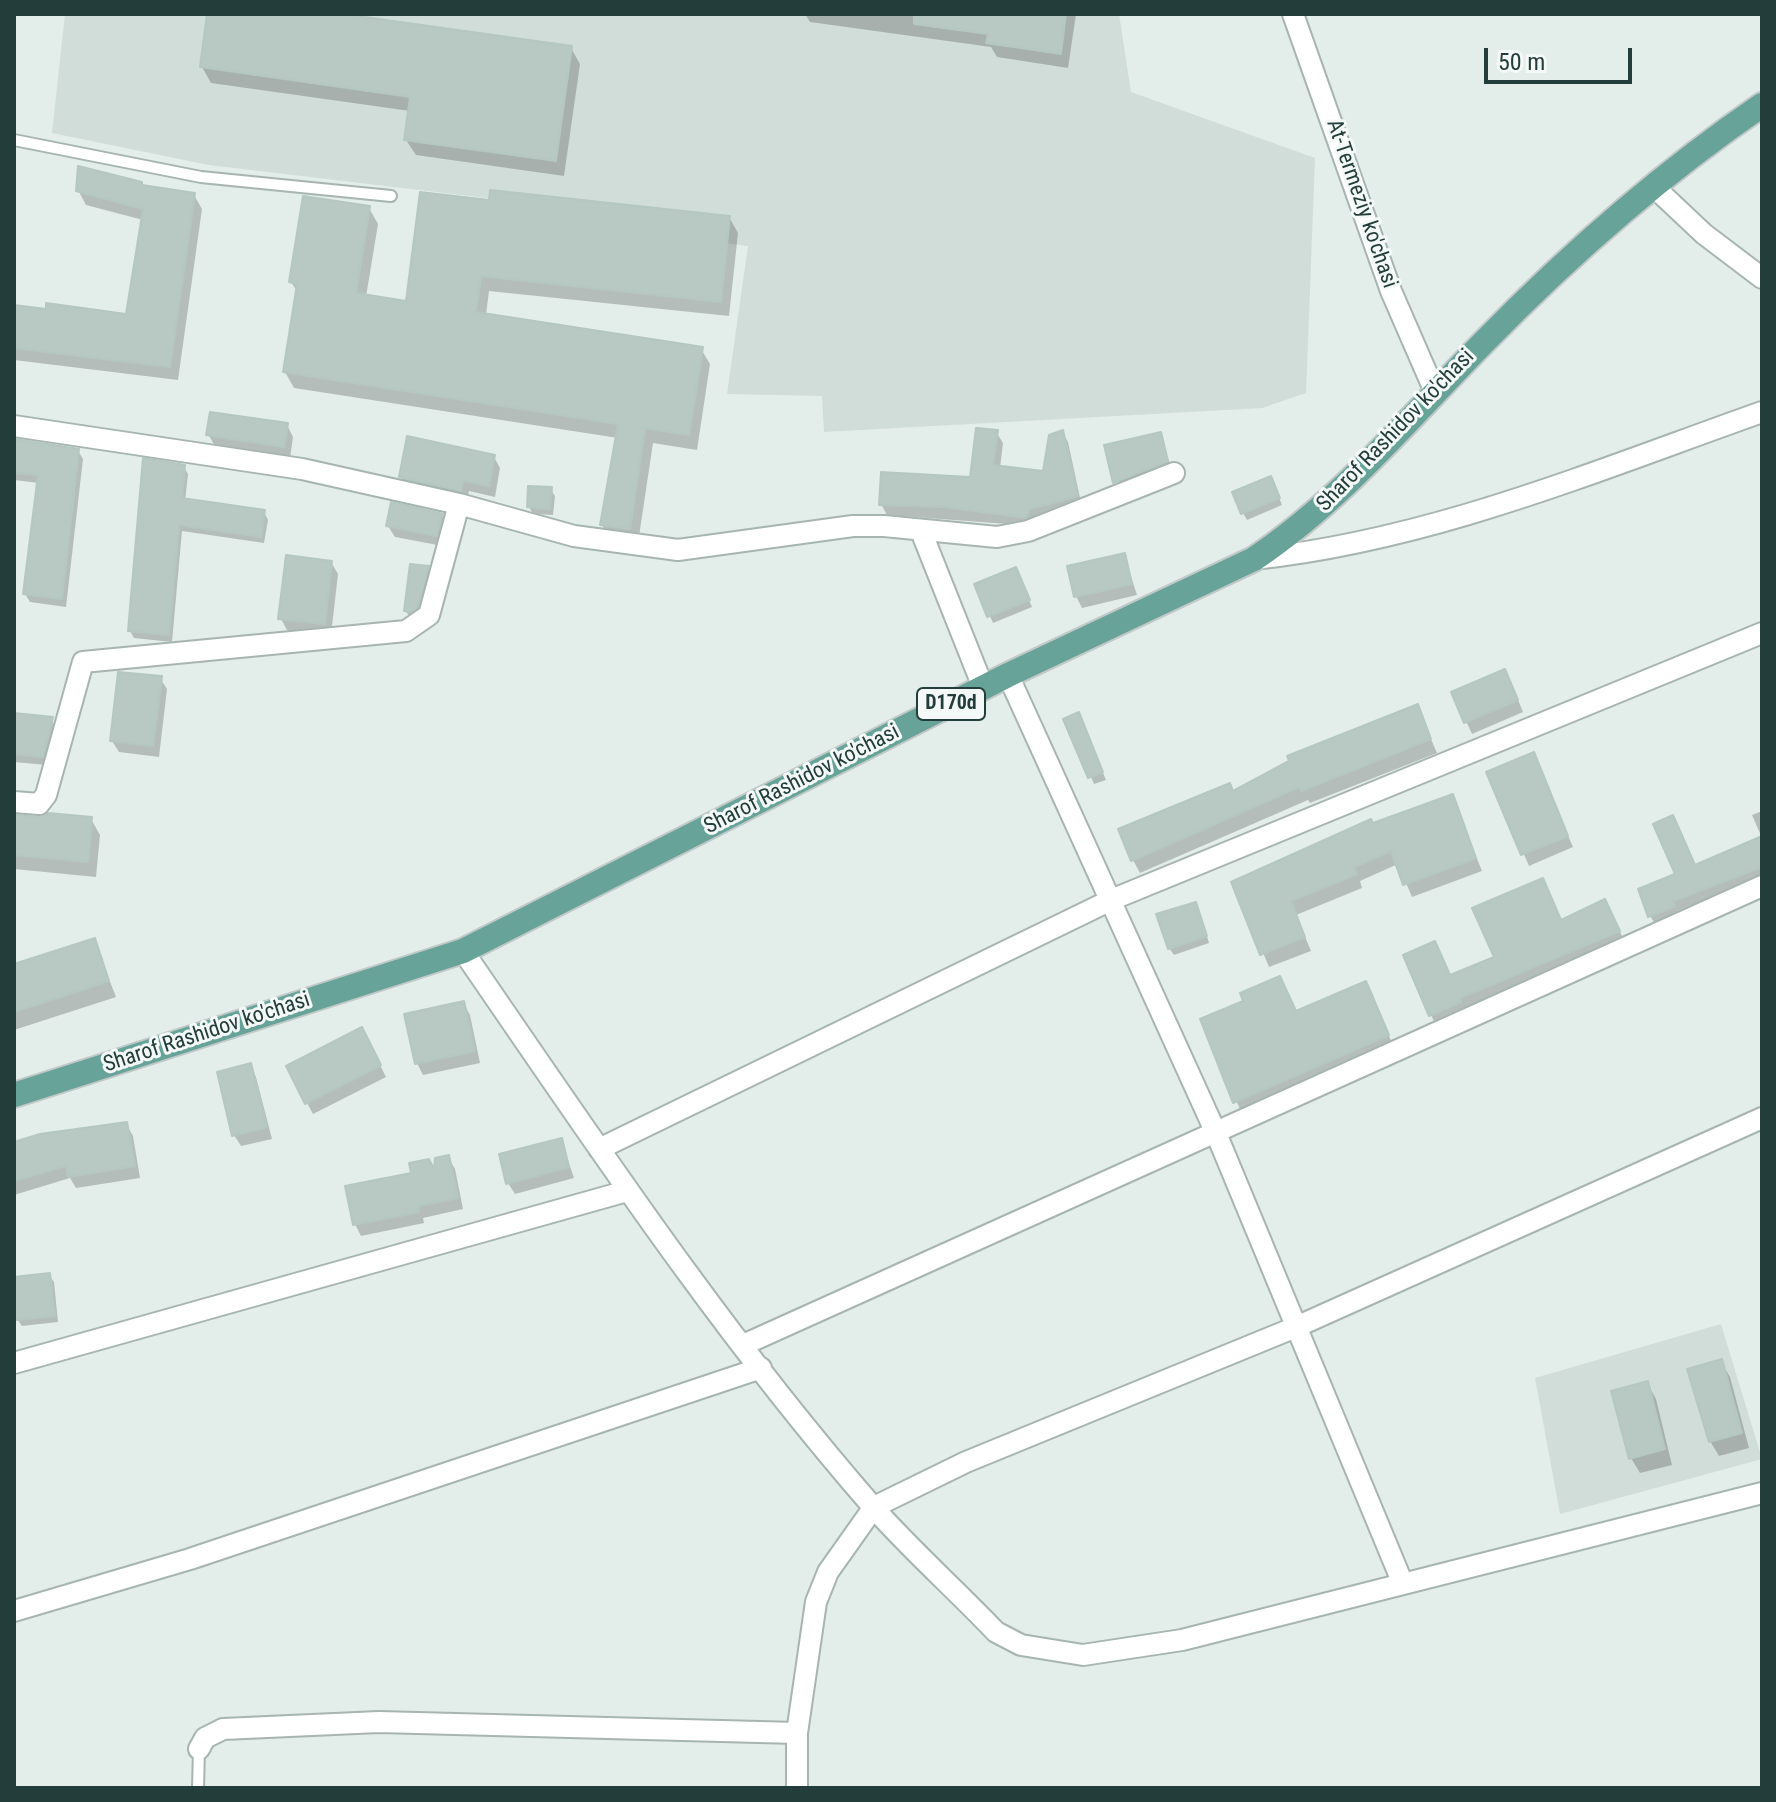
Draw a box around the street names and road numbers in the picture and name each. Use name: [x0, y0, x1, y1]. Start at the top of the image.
street label: At-Termeziy ko'chasi: [1320, 116, 1402, 292]
street label: Sharof Rashidov ko'chasi: [1312, 344, 1480, 518]
road number: D170d: [917, 688, 985, 720]
street label: Sharof Rashidov ko'chasi: [700, 719, 904, 841]
street label: Sharof Rashidov ko'chasi: [100, 987, 314, 1079]

